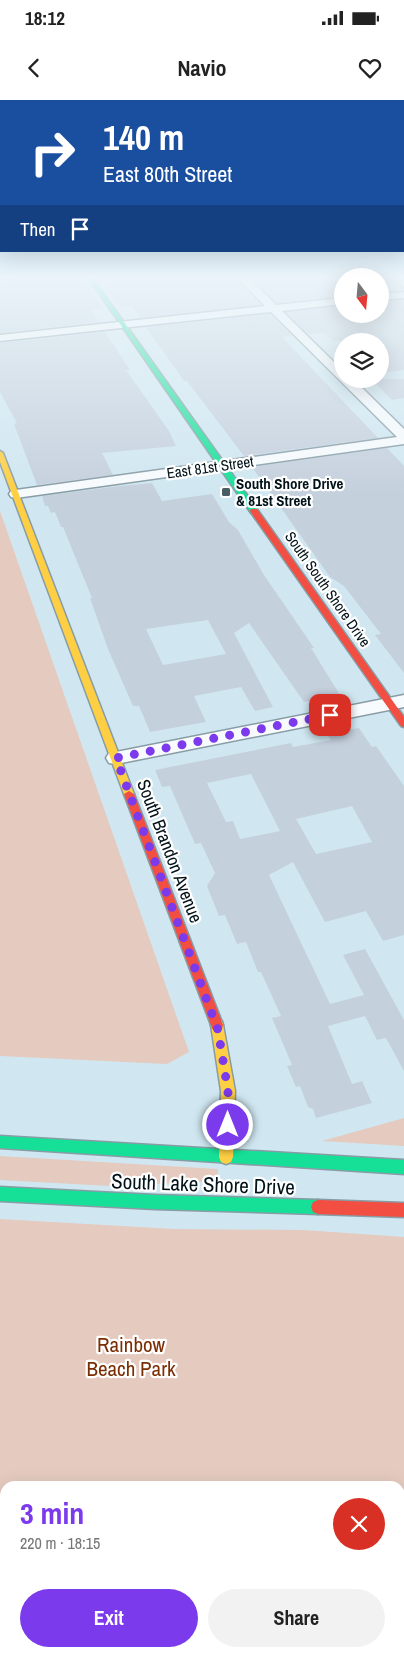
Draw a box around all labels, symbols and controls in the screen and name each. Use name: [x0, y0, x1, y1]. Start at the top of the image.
text: 18:12: [25, 5, 65, 31]
text: Navio: [177, 53, 227, 83]
icon: back: [20, 54, 48, 82]
icon: heart: [356, 54, 384, 82]
text: 140 m: [103, 114, 184, 161]
icon: right: [20, 120, 85, 185]
text: East 80th Street: [103, 159, 232, 189]
icon: arrive: [66, 215, 94, 243]
text: Then: [20, 216, 56, 242]
north arrow: [334, 268, 389, 322]
map controls: [334, 268, 389, 388]
button: layers: [334, 333, 389, 388]
street label: East 81st Street: [165, 450, 255, 483]
place label: South Shore Drive & 81st Street: [236, 473, 343, 511]
marker: South Shore Drive & 81st Street: [220, 486, 232, 498]
street label: South South Shore Drive: [280, 527, 376, 651]
pin: [309, 694, 351, 736]
icon: arrive: [316, 701, 344, 729]
street label: South Brandon Avenue: [131, 776, 209, 926]
position arrow: [201, 1098, 253, 1150]
street label: South Lake Shore Drive: [111, 1166, 295, 1202]
park label: Rainbow Beach Park: [86, 1330, 176, 1383]
text: 3 min: [20, 1493, 84, 1533]
button: close: [333, 1498, 385, 1550]
text: 220 m · 18:15: [20, 1532, 100, 1554]
button: Exit: [20, 1589, 198, 1647]
button: Share: [208, 1589, 385, 1647]

